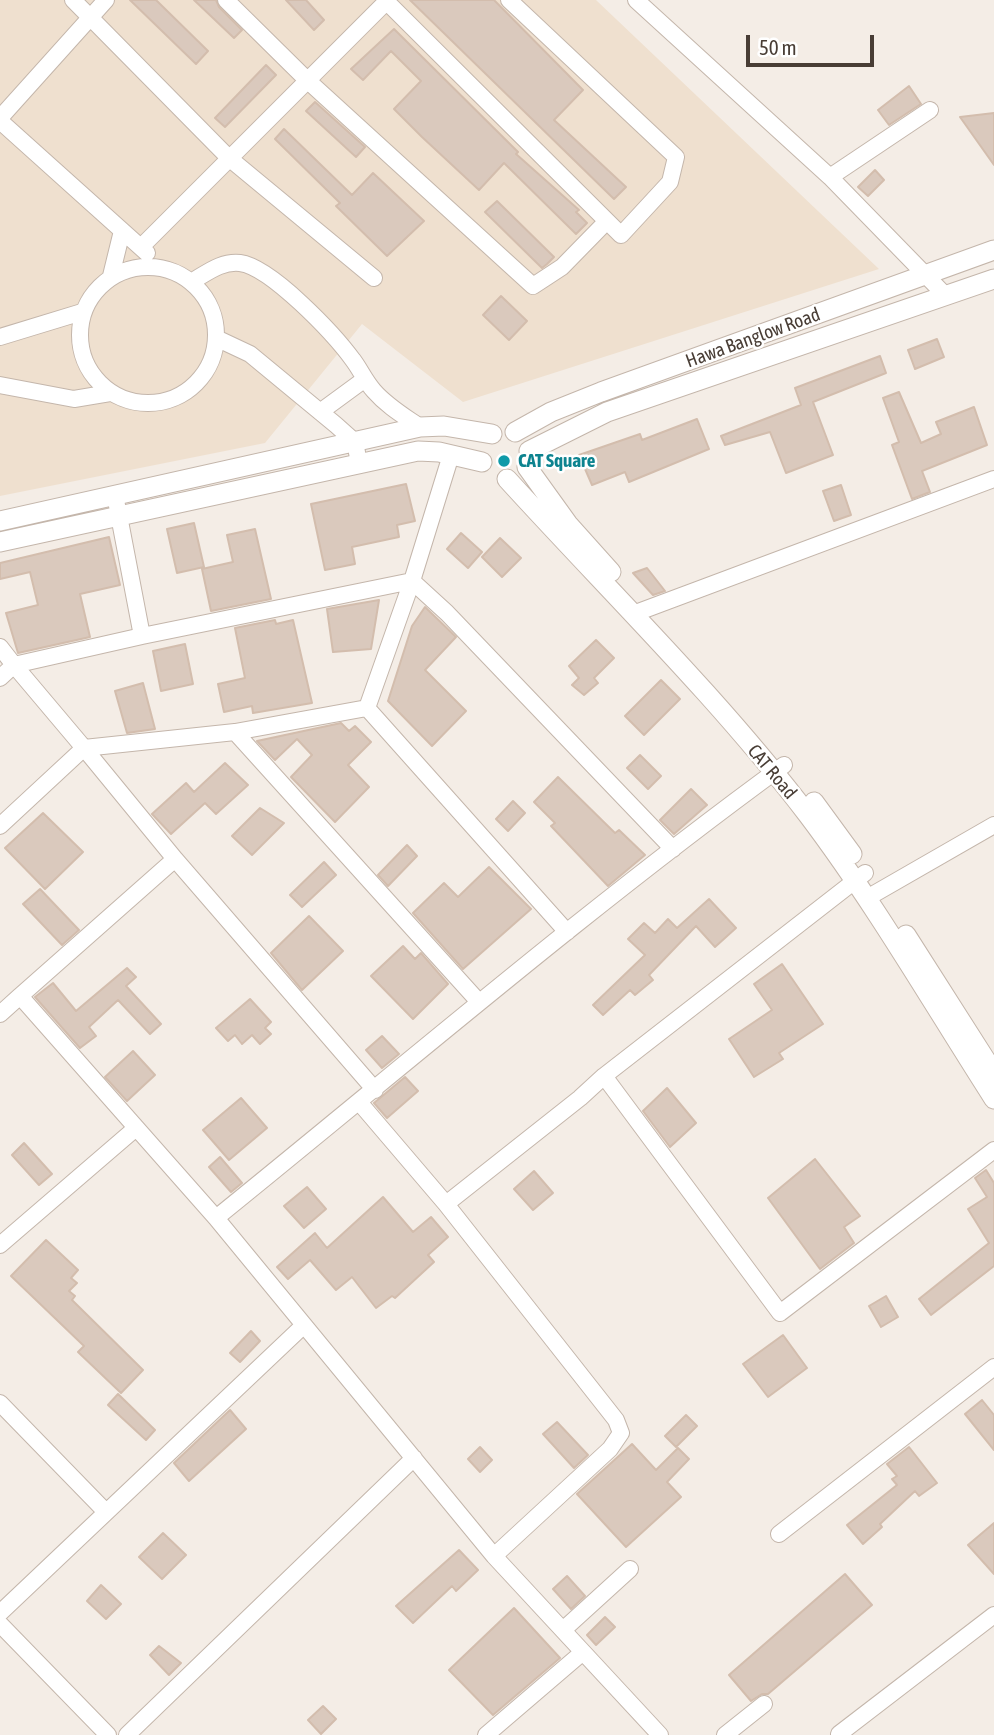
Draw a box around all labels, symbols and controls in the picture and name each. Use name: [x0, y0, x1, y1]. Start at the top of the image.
scale bar: [749, 21, 877, 65]
text: 50 m: [759, 35, 797, 59]
street label: Hawa Banglow Road: [683, 303, 823, 373]
place label: CAT Square: [518, 450, 595, 472]
marker: CAT Square: [496, 453, 512, 469]
street label: CAT Road: [743, 740, 801, 804]

